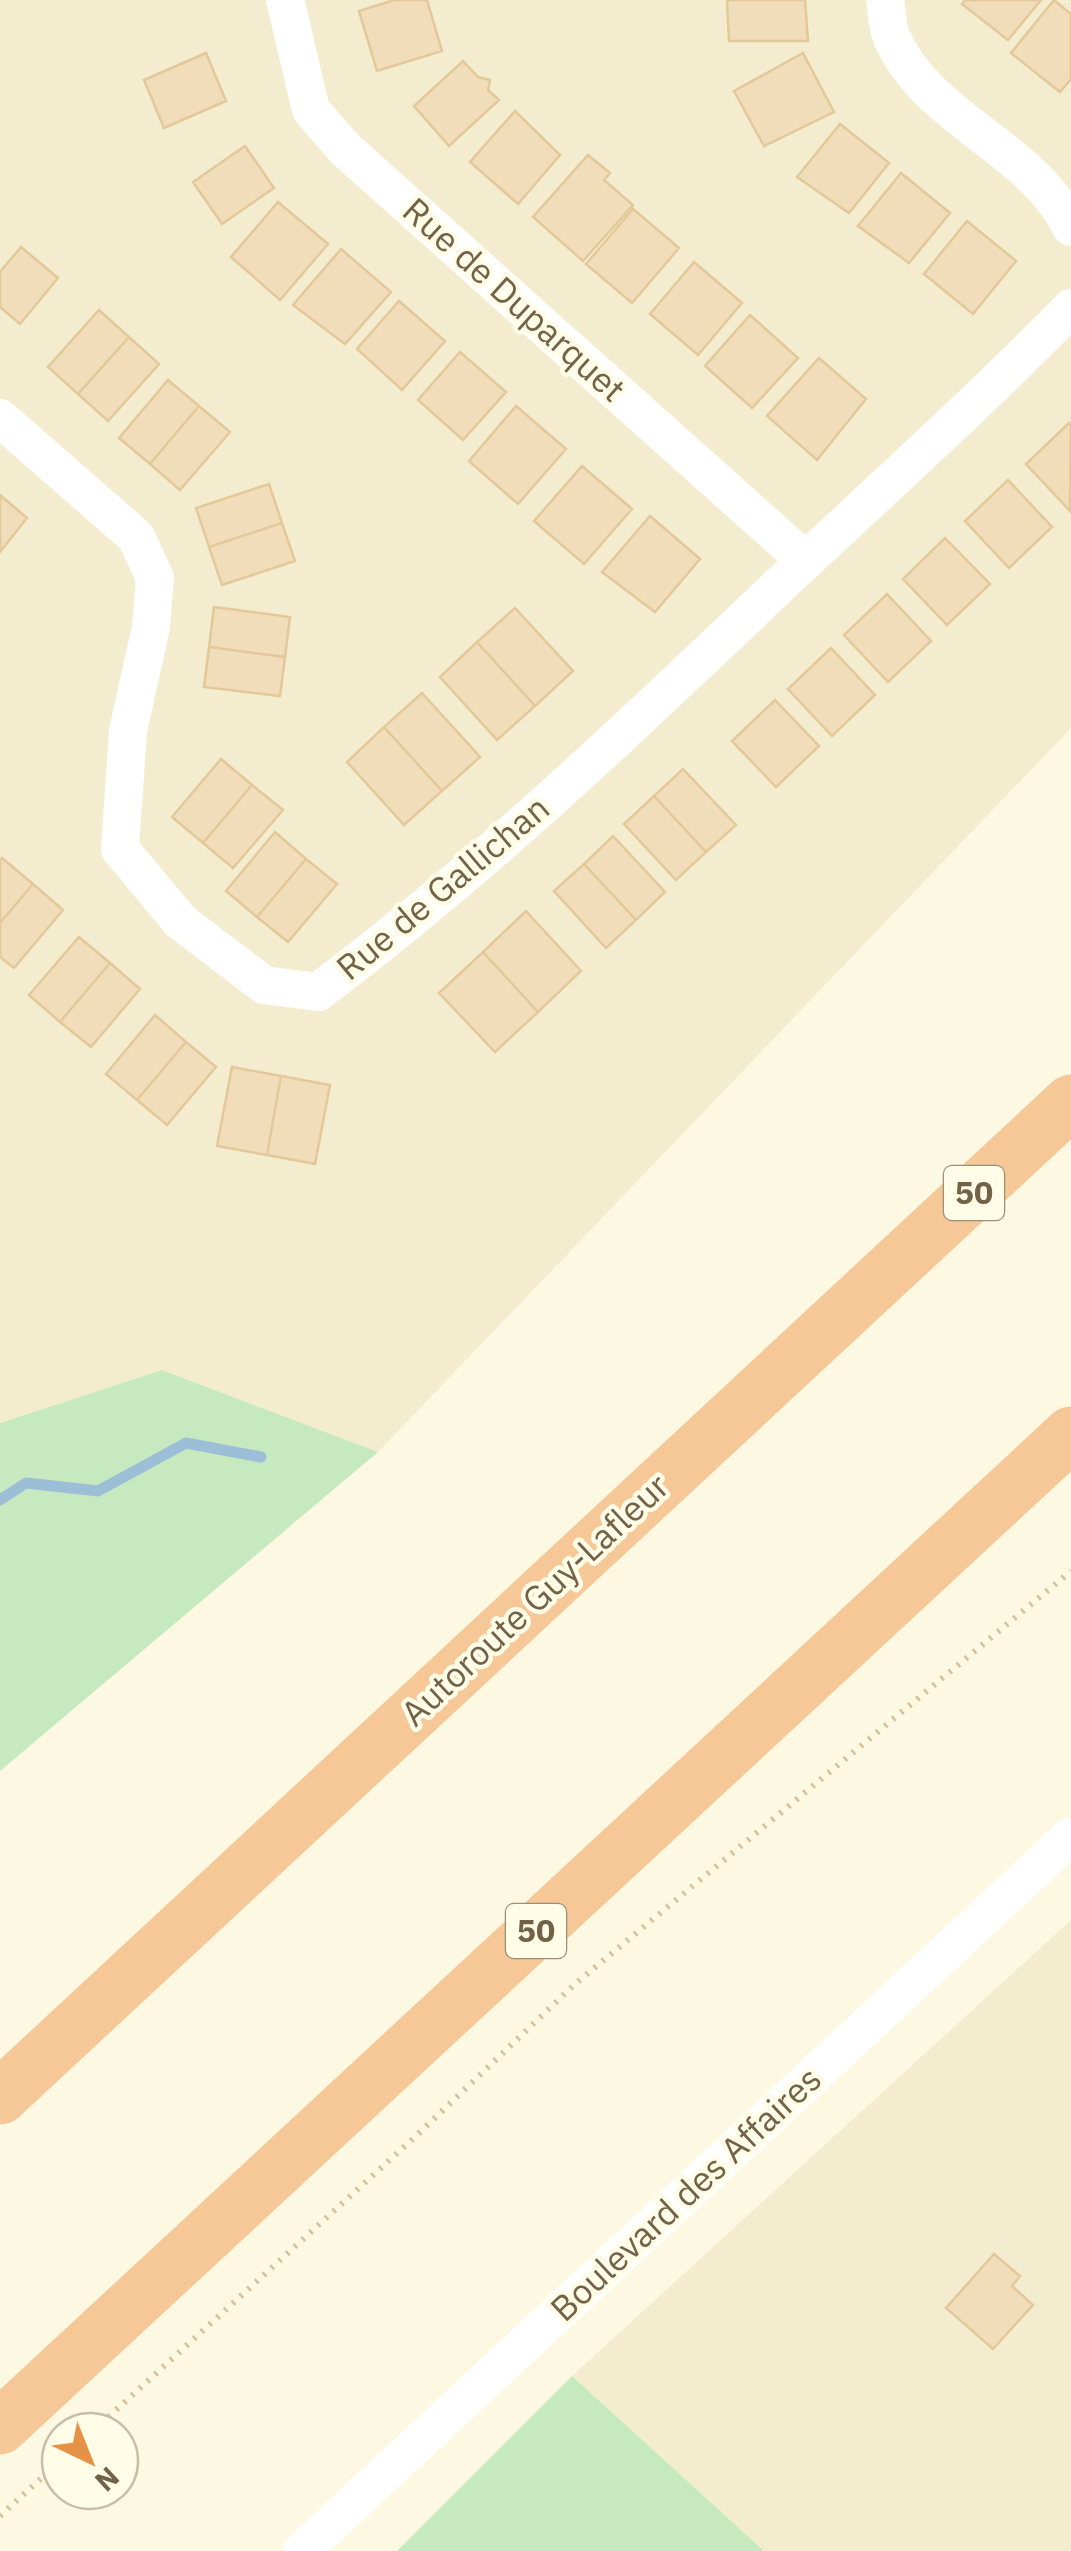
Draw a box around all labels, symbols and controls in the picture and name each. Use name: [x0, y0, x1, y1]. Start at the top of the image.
street label: Rue de Duparquet: [394, 187, 636, 411]
street label: Rue de Gallichan: [326, 785, 558, 990]
road number: 50: [944, 1166, 1004, 1220]
street label: Autoroute Guy-Lafleur: [391, 1463, 678, 1735]
road number: 50: [506, 1904, 566, 1958]
street label: Boulevard des Affaires: [540, 2056, 830, 2331]
north arrow: [40, 2411, 140, 2511]
text: N: [87, 2459, 127, 2500]

